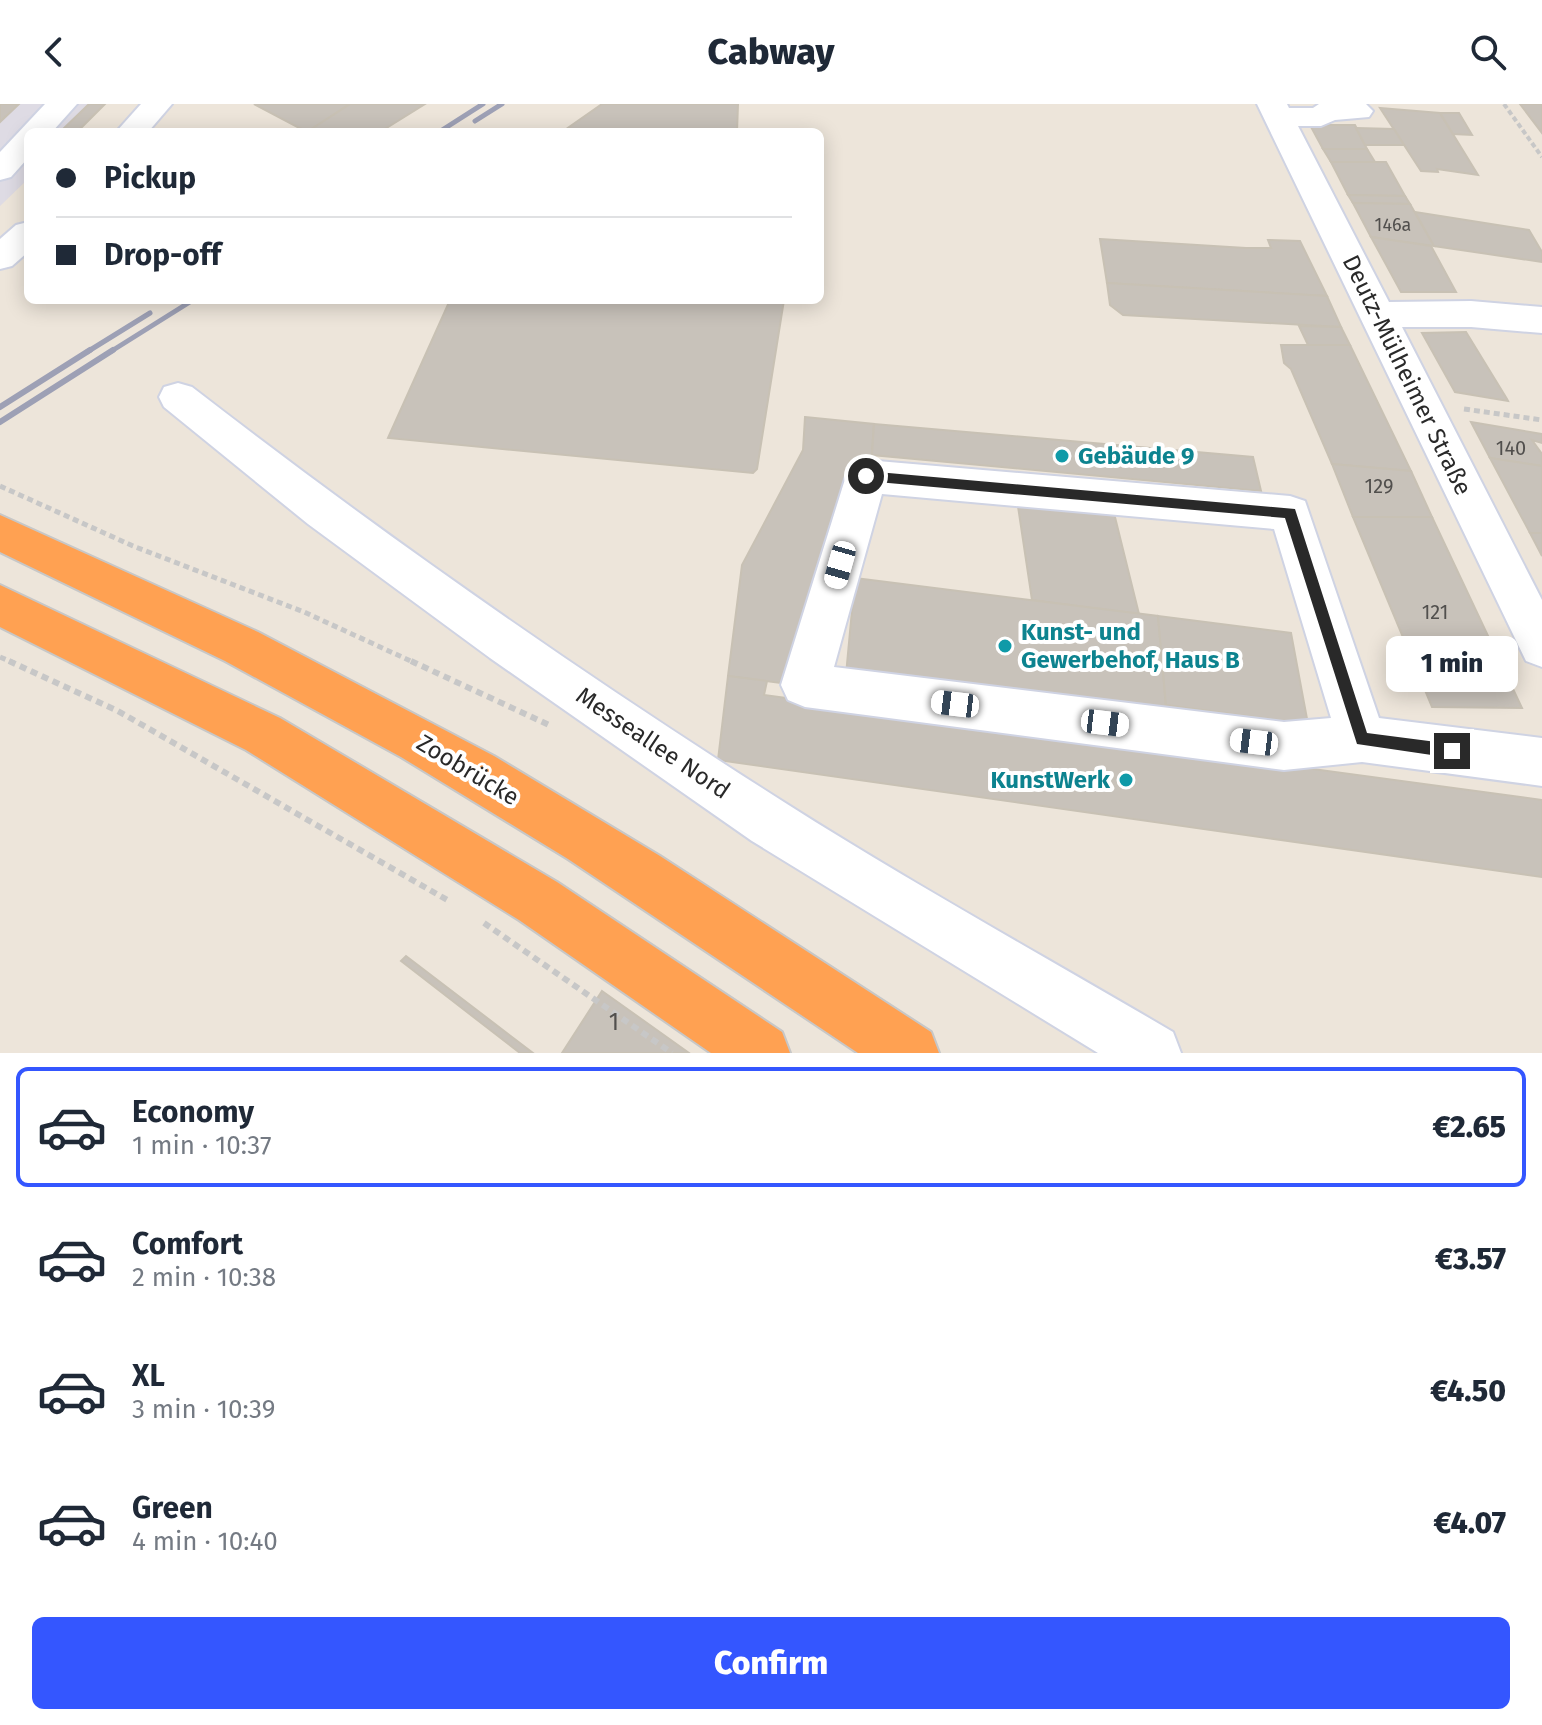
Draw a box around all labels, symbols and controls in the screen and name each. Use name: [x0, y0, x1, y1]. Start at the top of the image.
icon: back: [32, 30, 76, 74]
text: Cabway: [708, 30, 834, 74]
icon: search: [1466, 30, 1510, 74]
text: Pickup: [104, 160, 196, 196]
house number: 146a: [1375, 214, 1411, 236]
text: Drop-off: [104, 237, 221, 273]
street label: Deutz-Mülheimer Straße: [1337, 250, 1477, 500]
house number: 140: [1496, 436, 1526, 460]
place label: Gebäude 9: [1078, 442, 1194, 470]
marker: Gebäude 9: [1053, 447, 1071, 465]
route start: [848, 458, 884, 494]
house number: 129: [1365, 474, 1393, 498]
car: [822, 539, 858, 591]
house number: 121: [1422, 600, 1448, 624]
place label: Kunst- und Gewerbehof, Haus B: [1021, 618, 1240, 674]
callout: 1 min: [1386, 635, 1518, 691]
marker: Kunst- und Gewerbehof, Haus B: [996, 637, 1014, 655]
text: 1 min: [1421, 648, 1483, 679]
street label: Messeallee Nord: [571, 681, 735, 805]
car: [930, 689, 980, 719]
car: [1080, 708, 1130, 738]
car: [1229, 727, 1279, 757]
street label: Zoobrücke: [412, 729, 524, 811]
route end: [1434, 733, 1470, 769]
place label: KunstWerk: [990, 766, 1111, 794]
marker: KunstWerk: [1117, 771, 1135, 789]
house number: 1: [609, 1008, 619, 1036]
icon: car: [36, 1091, 108, 1163]
text: Economy: [132, 1094, 254, 1130]
text: €2.65: [1432, 1109, 1506, 1145]
text: 1 min · 10:37: [132, 1130, 272, 1161]
icon: car: [36, 1223, 108, 1295]
text: Comfort: [132, 1226, 243, 1262]
text: €3.57: [1435, 1241, 1506, 1277]
text: 2 min · 10:38: [132, 1262, 276, 1293]
icon: car: [36, 1355, 108, 1427]
text: XL: [132, 1358, 165, 1394]
text: €4.50: [1430, 1373, 1506, 1409]
text: 3 min · 10:39: [132, 1394, 275, 1425]
icon: car: [36, 1487, 108, 1559]
text: Green: [132, 1490, 213, 1526]
text: €4.07: [1434, 1505, 1506, 1541]
text: 4 min · 10:40: [132, 1526, 278, 1557]
button: Confirm: [32, 1617, 1510, 1709]

